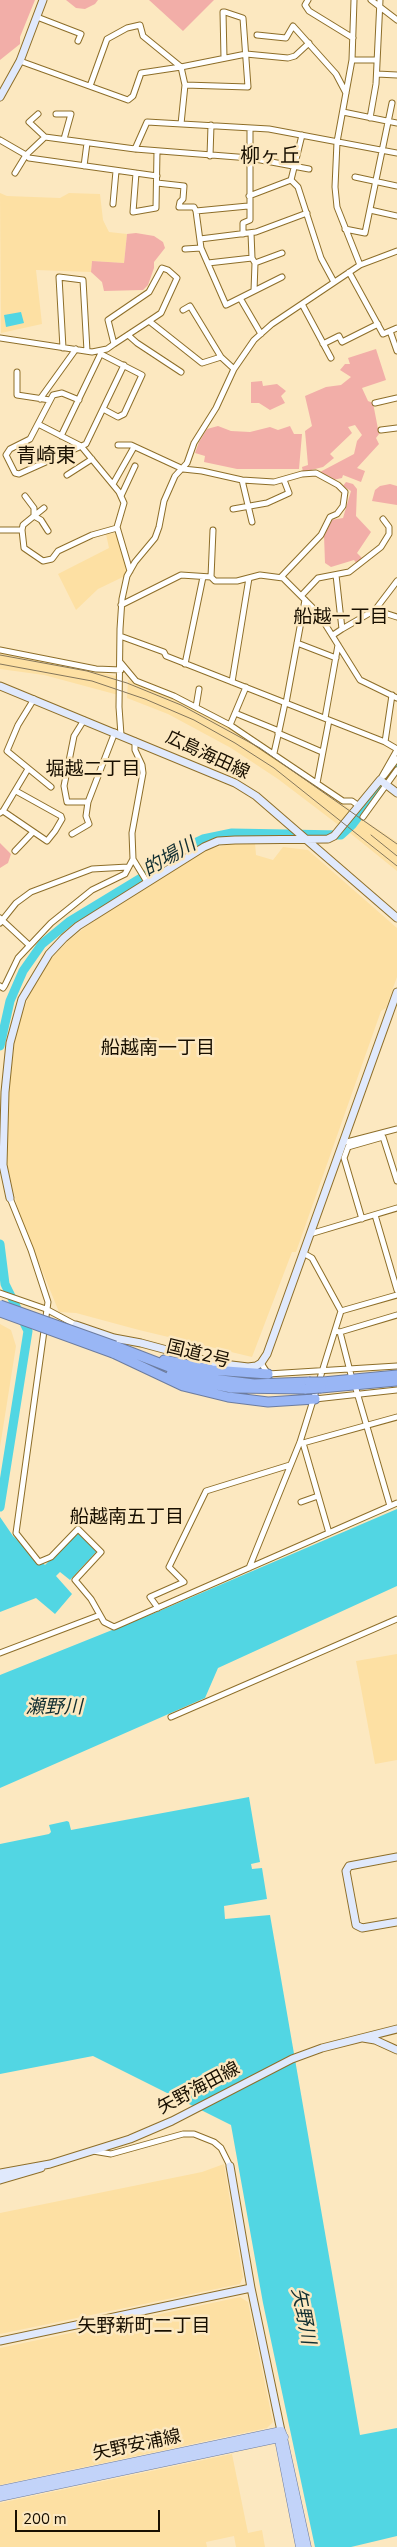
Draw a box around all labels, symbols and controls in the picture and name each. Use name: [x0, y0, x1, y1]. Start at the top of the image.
district label: 柳ヶ丘: [240, 145, 300, 169]
district label: 青崎東: [16, 445, 76, 469]
district label: 船越一丁目: [294, 607, 388, 629]
street label: 広島海田線: [162, 727, 252, 785]
district label: 堀越二丁目: [46, 759, 140, 781]
water label: 的場川: [140, 834, 200, 882]
district label: 船越南一丁目: [101, 1038, 215, 1060]
street label: 国道2号: [164, 1337, 232, 1373]
district label: 船越南五丁目: [70, 1507, 184, 1529]
water label: 瀬野川: [26, 1697, 82, 1719]
street label: 矢野海田線: [154, 2058, 244, 2120]
water label: 矢野川: [285, 2286, 319, 2346]
district label: 矢野新町二丁目: [78, 2316, 210, 2338]
street label: 矢野安浦線: [91, 2426, 183, 2466]
scale bar: [18, 2500, 162, 2532]
text: 200 m: [23, 2509, 67, 2529]

